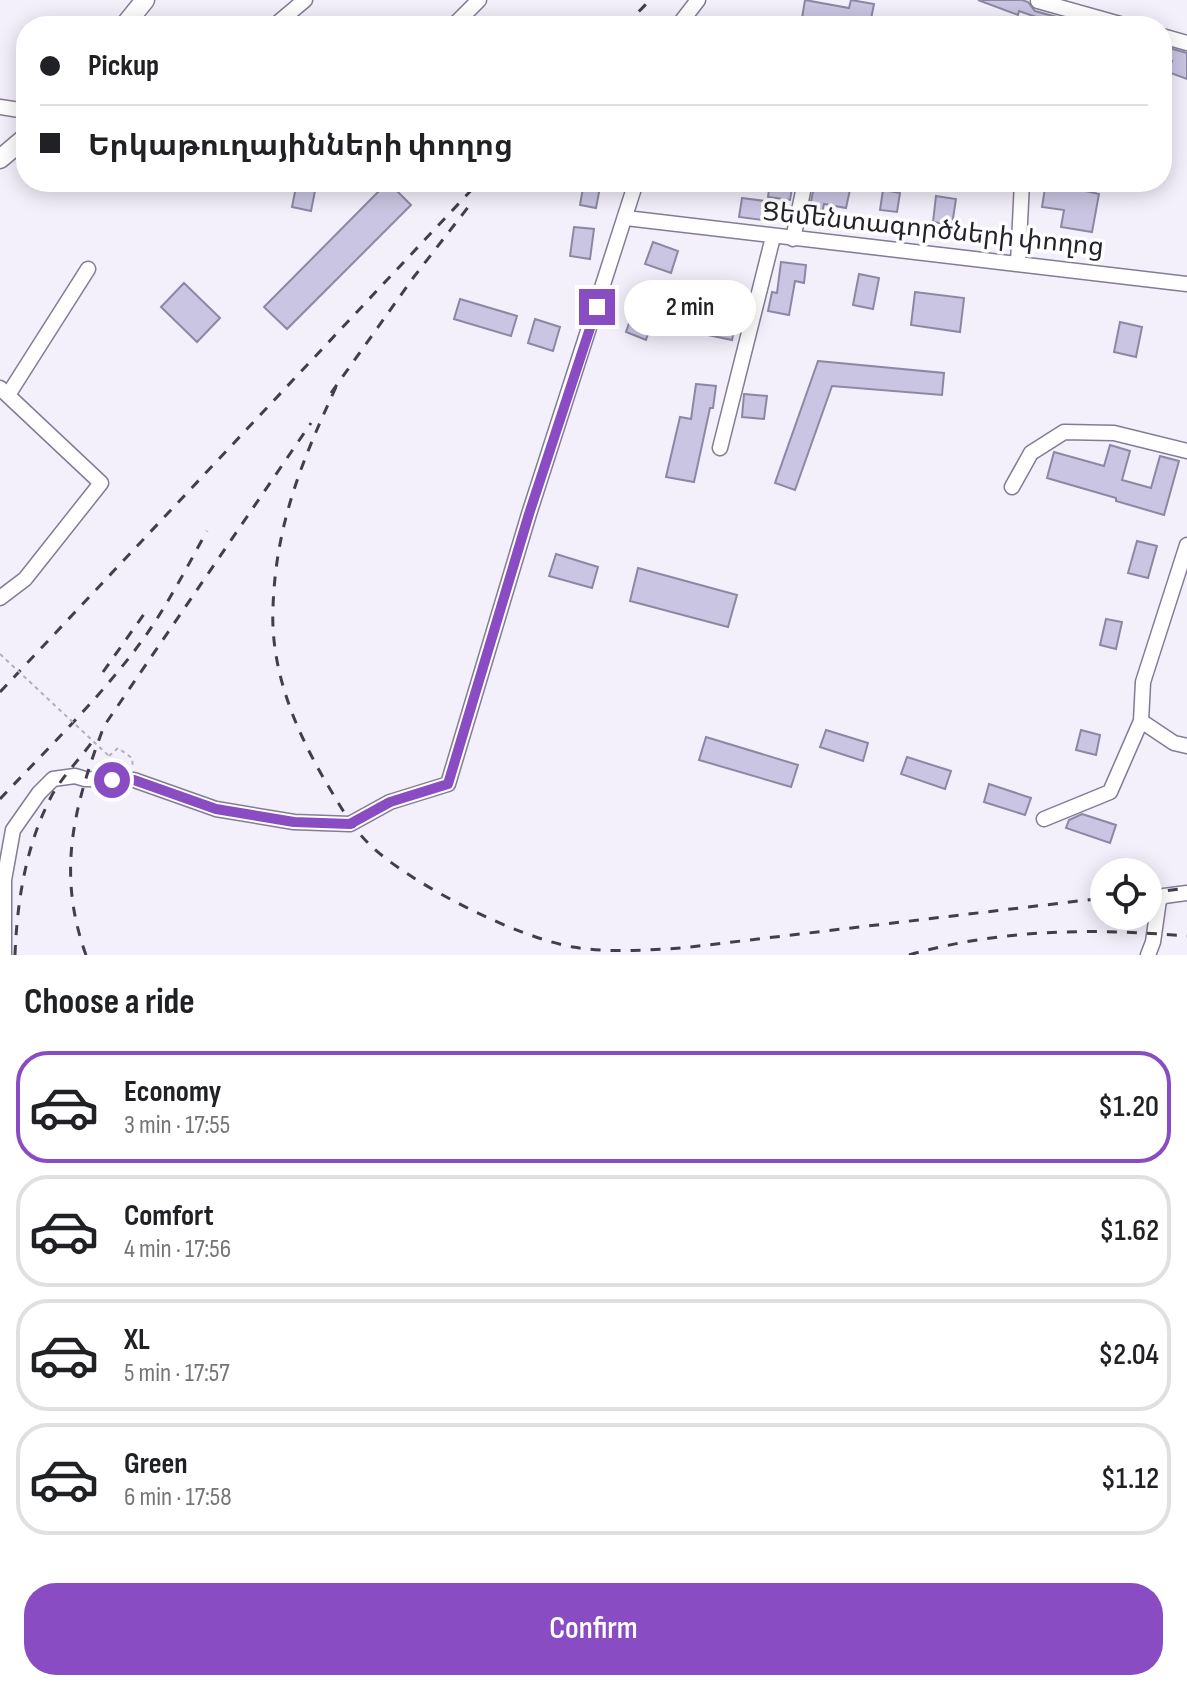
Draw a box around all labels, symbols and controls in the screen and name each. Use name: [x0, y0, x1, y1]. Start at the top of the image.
text: Pickup: [88, 48, 159, 84]
text: Երկաթուղայինների փողոց: [88, 128, 513, 164]
street label: Ցեմենտագործների փողոց: [761, 197, 1105, 263]
callout: 2 min: [625, 279, 757, 335]
route end: [579, 289, 615, 325]
text: 2 min: [666, 292, 714, 323]
route start: [94, 762, 130, 798]
map controls: [1090, 858, 1162, 930]
button: locate: [1090, 858, 1162, 930]
text: Choose a ride: [24, 981, 195, 1024]
icon: car: [28, 1071, 100, 1143]
text: Economy: [124, 1074, 221, 1110]
text: $1.20: [1098, 1089, 1159, 1125]
text: 3 min · 17:55: [124, 1110, 230, 1141]
icon: car: [28, 1195, 100, 1267]
text: Comfort: [124, 1198, 214, 1234]
text: $1.62: [1099, 1213, 1159, 1249]
text: 4 min · 17:56: [124, 1234, 231, 1265]
icon: car: [28, 1319, 100, 1391]
text: XL: [124, 1322, 150, 1358]
text: $2.04: [1098, 1337, 1159, 1373]
text: 5 min · 17:57: [124, 1358, 230, 1389]
icon: car: [28, 1443, 100, 1515]
text: Green: [124, 1446, 188, 1482]
text: $1.12: [1101, 1461, 1159, 1497]
text: 6 min · 17:58: [124, 1482, 232, 1513]
button: Confirm: [24, 1583, 1163, 1675]

